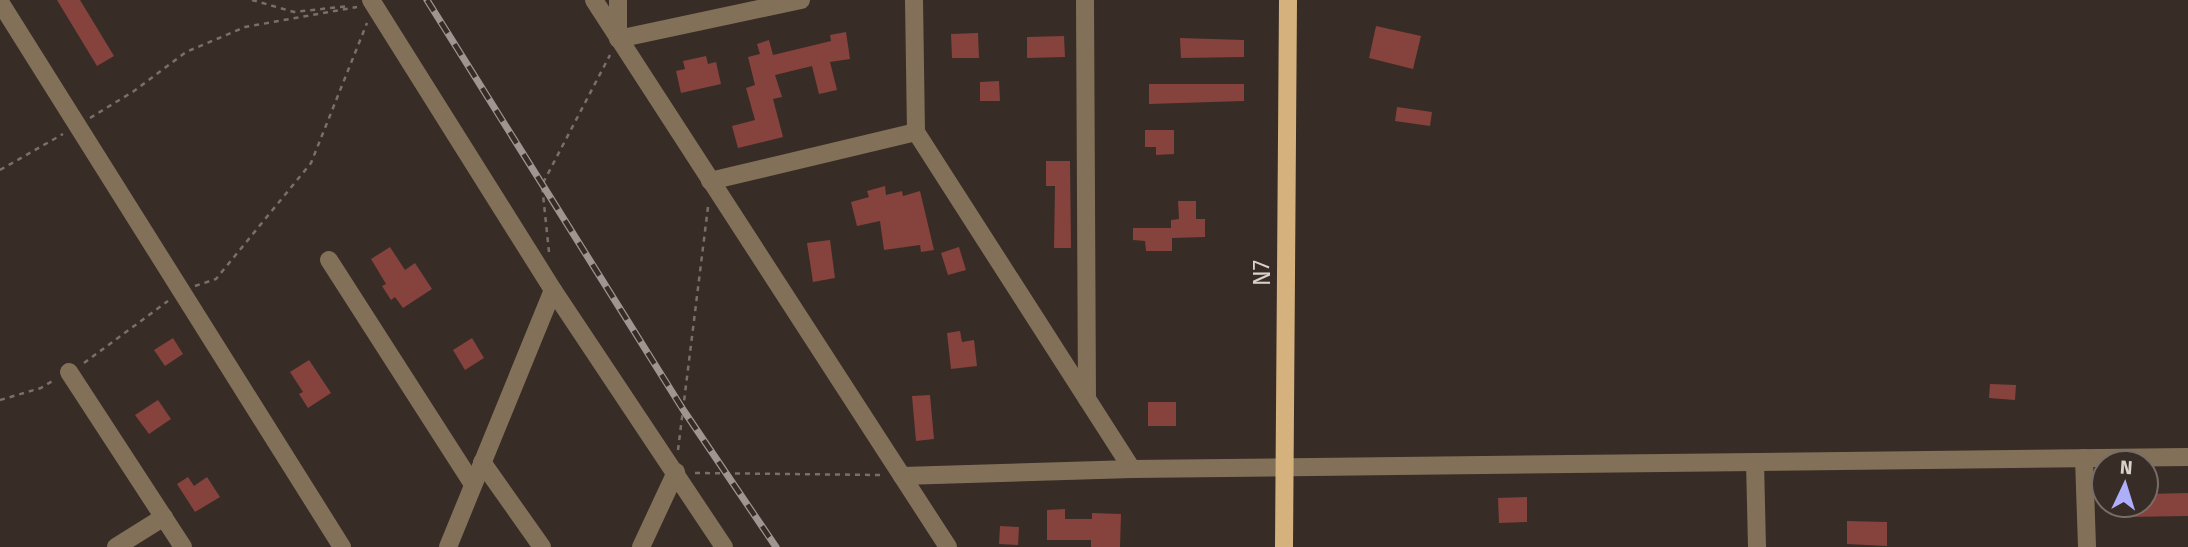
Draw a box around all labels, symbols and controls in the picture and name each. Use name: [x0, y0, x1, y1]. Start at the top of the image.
street label: N7: [1248, 260, 1276, 286]
north arrow: [2090, 449, 2160, 519]
text: N: [2119, 456, 2133, 479]

